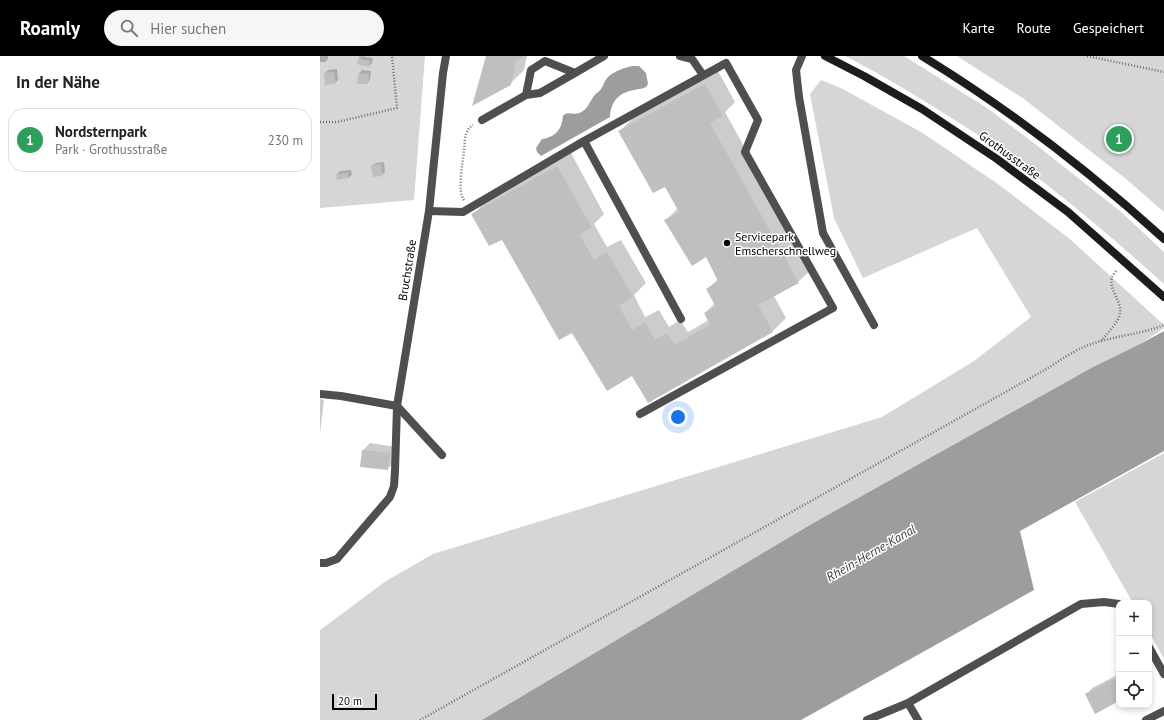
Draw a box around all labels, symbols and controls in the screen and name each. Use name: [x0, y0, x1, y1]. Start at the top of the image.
search box: [104, 10, 384, 46]
text: Roamly: [20, 16, 80, 40]
icon: search: [118, 17, 140, 39]
text: Hier suchen: [150, 19, 226, 38]
text: Karte: [963, 19, 995, 37]
text: Route: [1017, 19, 1051, 37]
text: Gespeichert: [1073, 19, 1144, 37]
text: In der Nähe: [16, 71, 100, 93]
text: Nordsternpark: [55, 122, 147, 141]
pin: 1: [1106, 124, 1132, 154]
street label: Grothusstraße: [976, 128, 1044, 182]
text: 1: [26, 132, 34, 149]
text: 230 m: [268, 132, 303, 149]
text: Park · Grothusstraße: [55, 141, 167, 158]
place label: Servicepark Emscherschnellweg: [735, 229, 836, 258]
street label: Bruchstraße: [395, 238, 419, 302]
marker: Servicepark Emscherschnellweg: [722, 238, 732, 248]
your location: [668, 407, 688, 427]
water label: Rhein-Herne-Kanal: [823, 520, 919, 586]
map controls: [1116, 600, 1152, 708]
button: +: [1116, 600, 1152, 636]
button: −: [1116, 636, 1152, 672]
button: locate: [1116, 672, 1152, 708]
scale bar: [332, 692, 377, 711]
text: 20 m: [338, 694, 362, 708]

